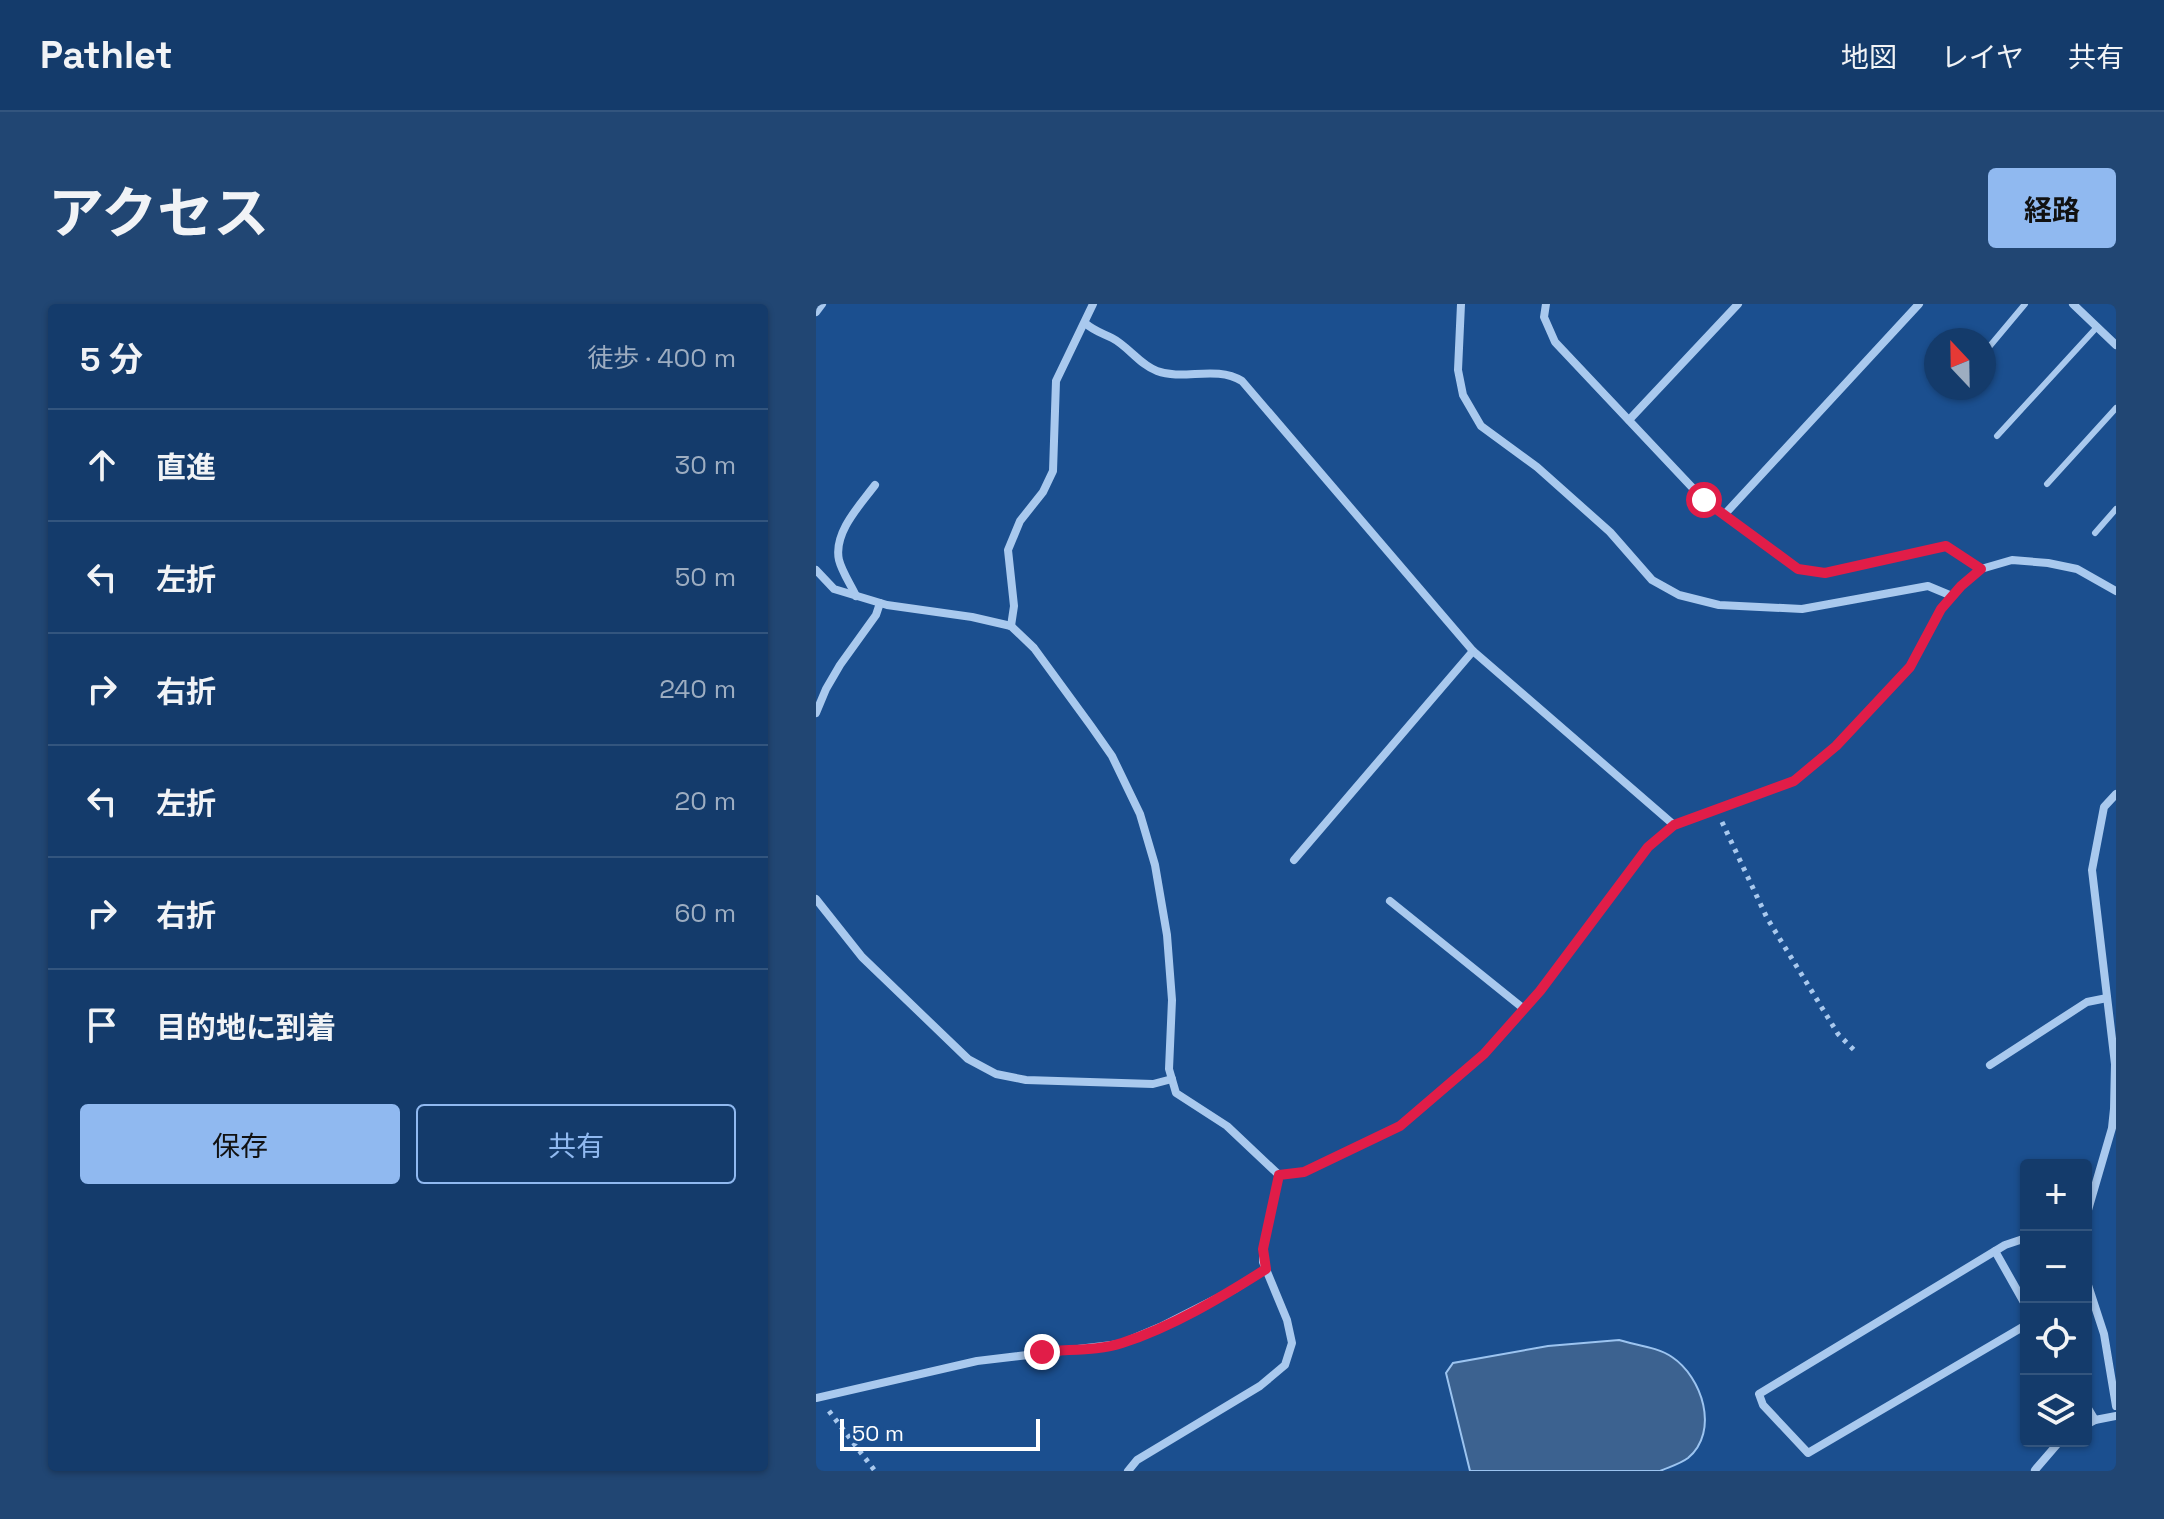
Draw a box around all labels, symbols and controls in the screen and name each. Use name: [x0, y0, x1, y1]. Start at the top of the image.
text: Pathlet: [40, 31, 173, 79]
text: 地図: [1841, 39, 1897, 75]
text: レイヤ: [1941, 39, 2024, 75]
text: 共有: [2068, 39, 2124, 75]
button: 経路: [1988, 168, 2116, 248]
text: アクセス: [48, 178, 269, 249]
north arrow: [1924, 328, 1996, 400]
text: 5 分: [80, 338, 143, 381]
text: 徒歩 · 400 m: [587, 341, 736, 375]
icon: ahead: [80, 443, 124, 487]
text: 直進: [156, 448, 216, 487]
text: 30 m: [675, 448, 736, 482]
route start: [1686, 482, 1722, 518]
icon: left: [80, 555, 124, 599]
text: 左折: [156, 560, 216, 599]
text: 50 m: [675, 560, 736, 594]
icon: right: [80, 667, 124, 711]
text: 右折: [156, 672, 216, 711]
text: 240 m: [659, 672, 736, 706]
icon: left: [80, 779, 124, 823]
text: 左折: [156, 784, 216, 823]
text: 20 m: [675, 784, 736, 818]
icon: right: [80, 891, 124, 935]
text: 右折: [156, 896, 216, 935]
text: 60 m: [674, 896, 736, 930]
icon: arrive: [80, 1003, 124, 1047]
text: 目的地に到着: [156, 1008, 336, 1047]
button: 保存: [80, 1104, 400, 1184]
button: 共有: [416, 1104, 736, 1184]
map controls: [2020, 1159, 2092, 1447]
button: +: [2020, 1159, 2092, 1231]
button: −: [2020, 1231, 2092, 1303]
button: locate: [2020, 1303, 2092, 1375]
route end: [1024, 1334, 1060, 1370]
button: layers: [2020, 1375, 2092, 1447]
scale bar: [840, 1415, 1040, 1451]
text: 50 m: [852, 1419, 904, 1447]

